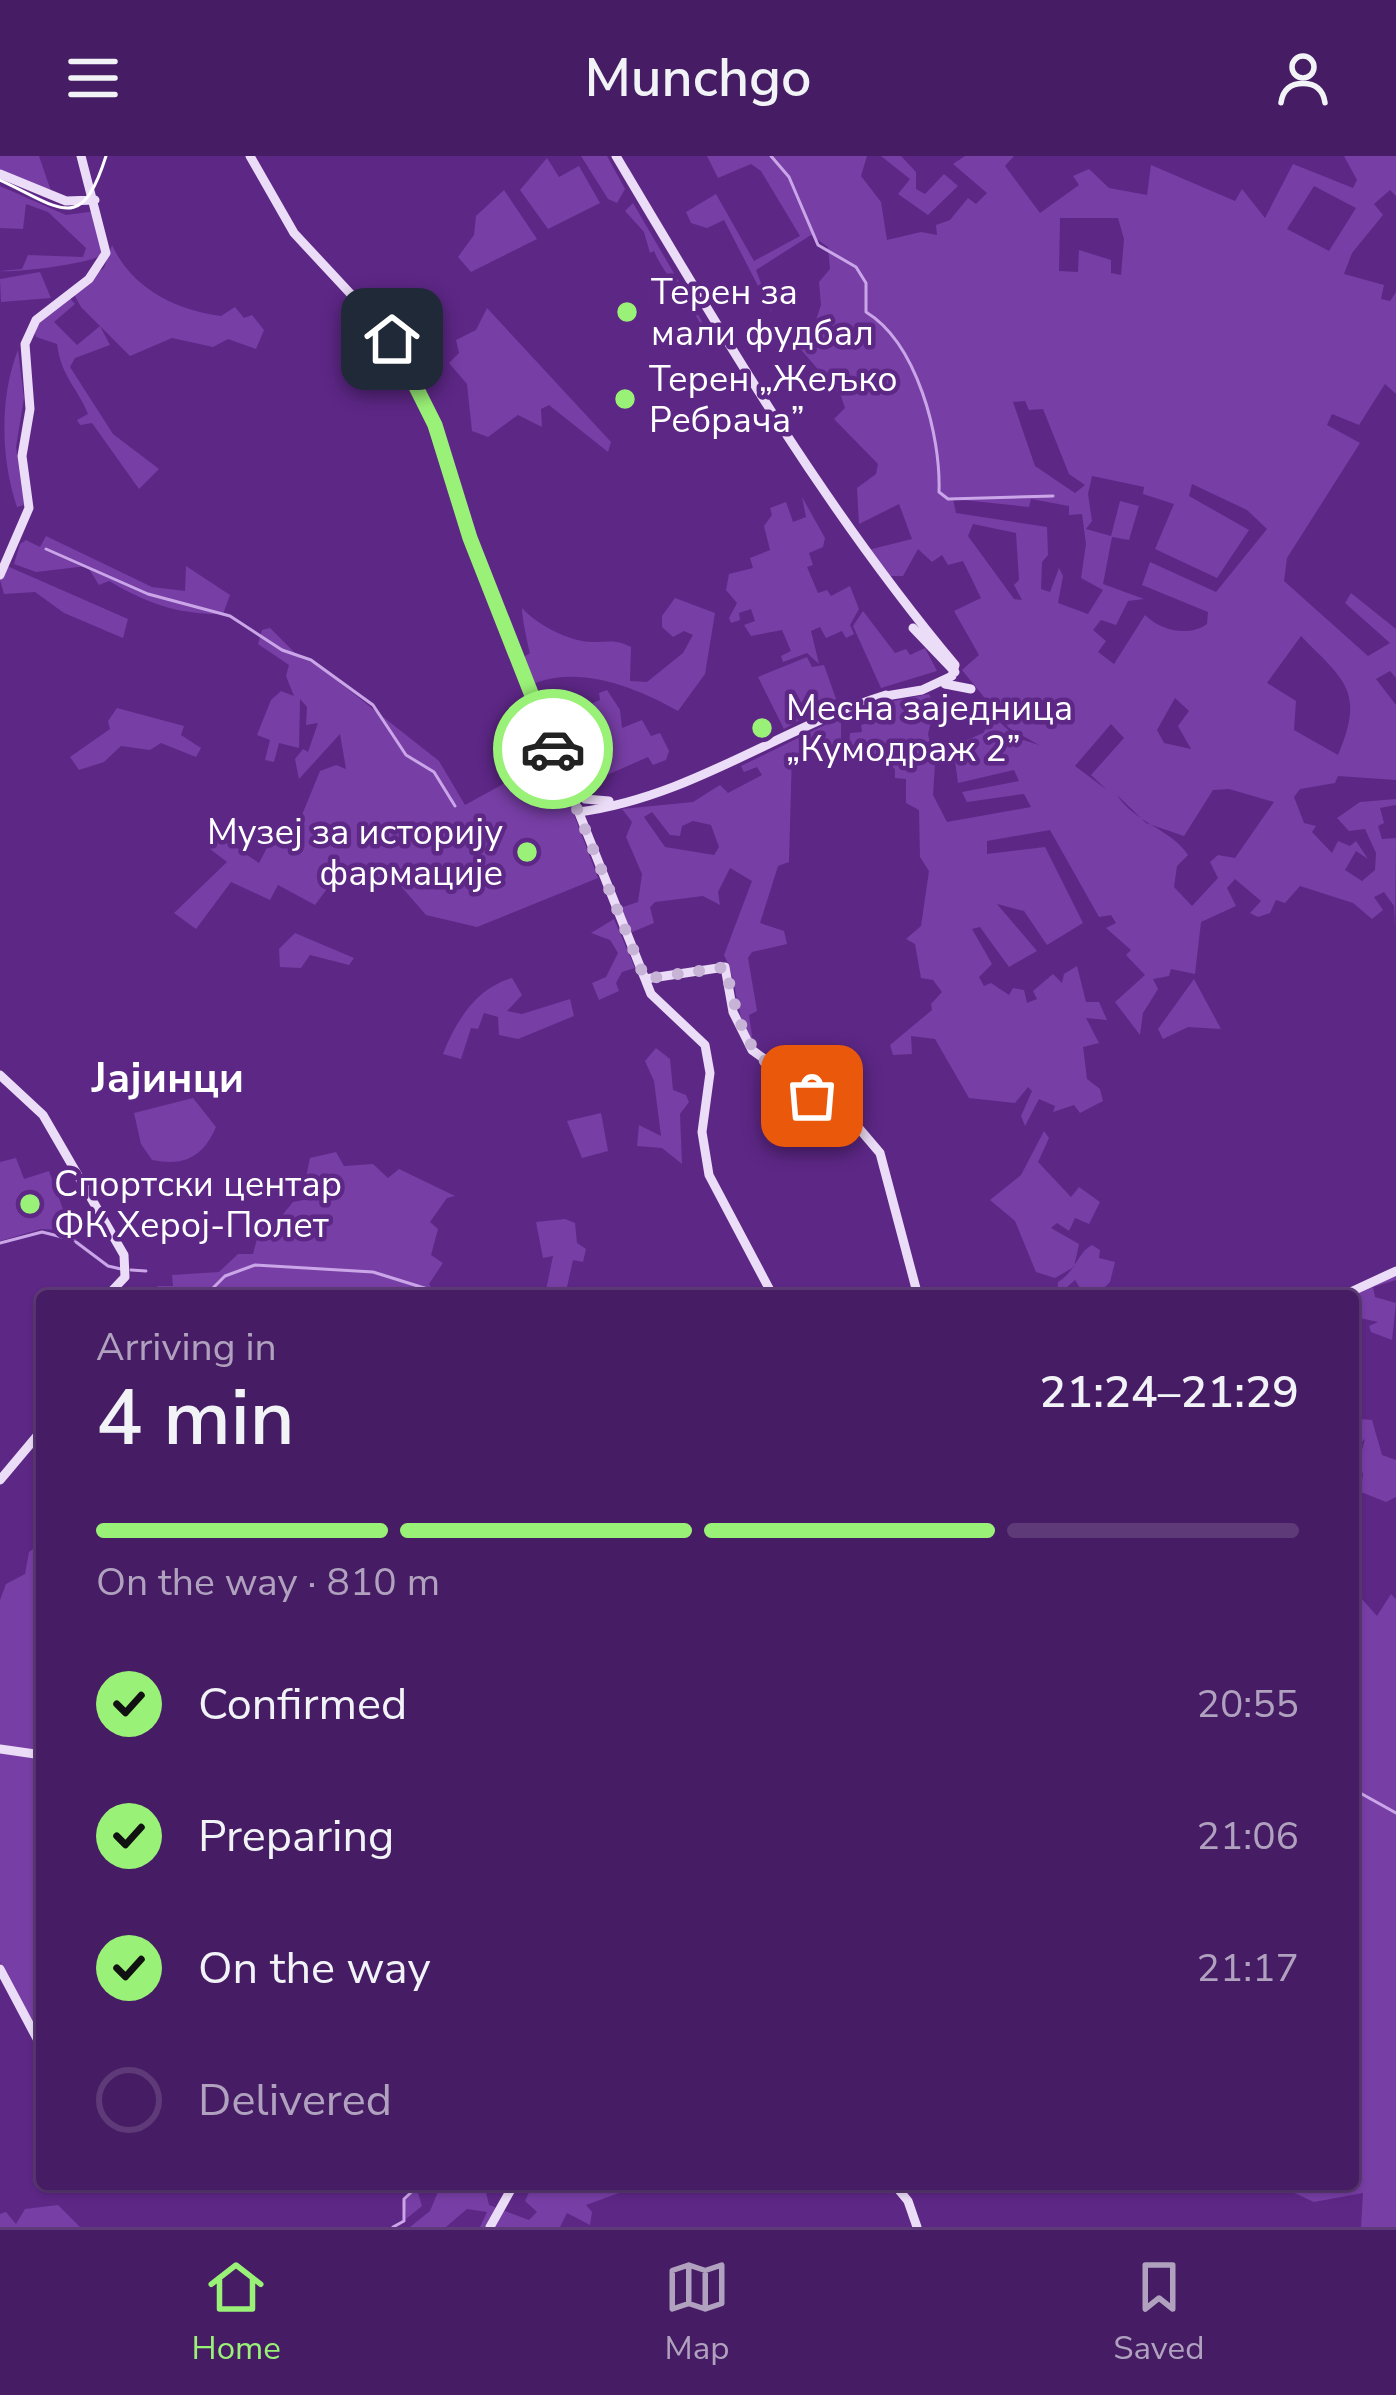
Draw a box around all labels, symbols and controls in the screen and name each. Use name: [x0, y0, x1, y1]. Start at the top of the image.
text: Munchgo: [584, 41, 812, 115]
icon: menu: [60, 45, 126, 111]
icon: person: [1270, 45, 1336, 111]
place label: Терен за мали фудбал: [651, 268, 874, 358]
pin: [341, 288, 443, 390]
marker: Терен за мали фудбал: [614, 299, 640, 325]
icon: home: [359, 306, 425, 372]
place label: Терен „Жељко Ребрача”: [649, 355, 898, 445]
marker: Терен „Жељко Ребрача”: [612, 386, 638, 412]
place label: Месна заједница „Кумодраж 2”: [786, 684, 1073, 774]
courier: [493, 689, 613, 809]
marker: Месна заједница „Кумодраж 2”: [749, 715, 775, 741]
icon: car: [520, 716, 586, 782]
place label: Музеј за историју фармације: [207, 808, 503, 898]
marker: Музеј за историју фармације: [514, 839, 540, 865]
pin: [761, 1045, 863, 1147]
district label: Јајинци: [91, 1050, 244, 1107]
icon: bag: [779, 1063, 845, 1129]
place label: Спортски центар ФК Херој-Полет: [54, 1160, 342, 1250]
marker: Спортски центар ФК Херој-Полет: [17, 1191, 43, 1217]
text: Arriving in: [96, 1321, 277, 1374]
text: 21:24–21:29: [1039, 1362, 1299, 1423]
text: 4 min: [96, 1365, 295, 1472]
text: On the way · 810 m: [96, 1556, 440, 1609]
icon: check: [96, 1671, 162, 1737]
text: Confirmed: [198, 1674, 407, 1735]
text: 20:55: [1197, 1678, 1299, 1731]
icon: check: [96, 1803, 162, 1869]
text: Preparing: [198, 1806, 394, 1867]
text: 21:06: [1197, 1810, 1299, 1863]
icon: check: [96, 1935, 162, 2001]
text: On the way: [198, 1938, 431, 1999]
text: 21:17: [1197, 1942, 1299, 1995]
text: Delivered: [198, 2070, 392, 2131]
tab: Home: [192, 2254, 281, 2371]
tab: Map: [664, 2254, 730, 2371]
tab: Saved: [1113, 2254, 1204, 2371]

